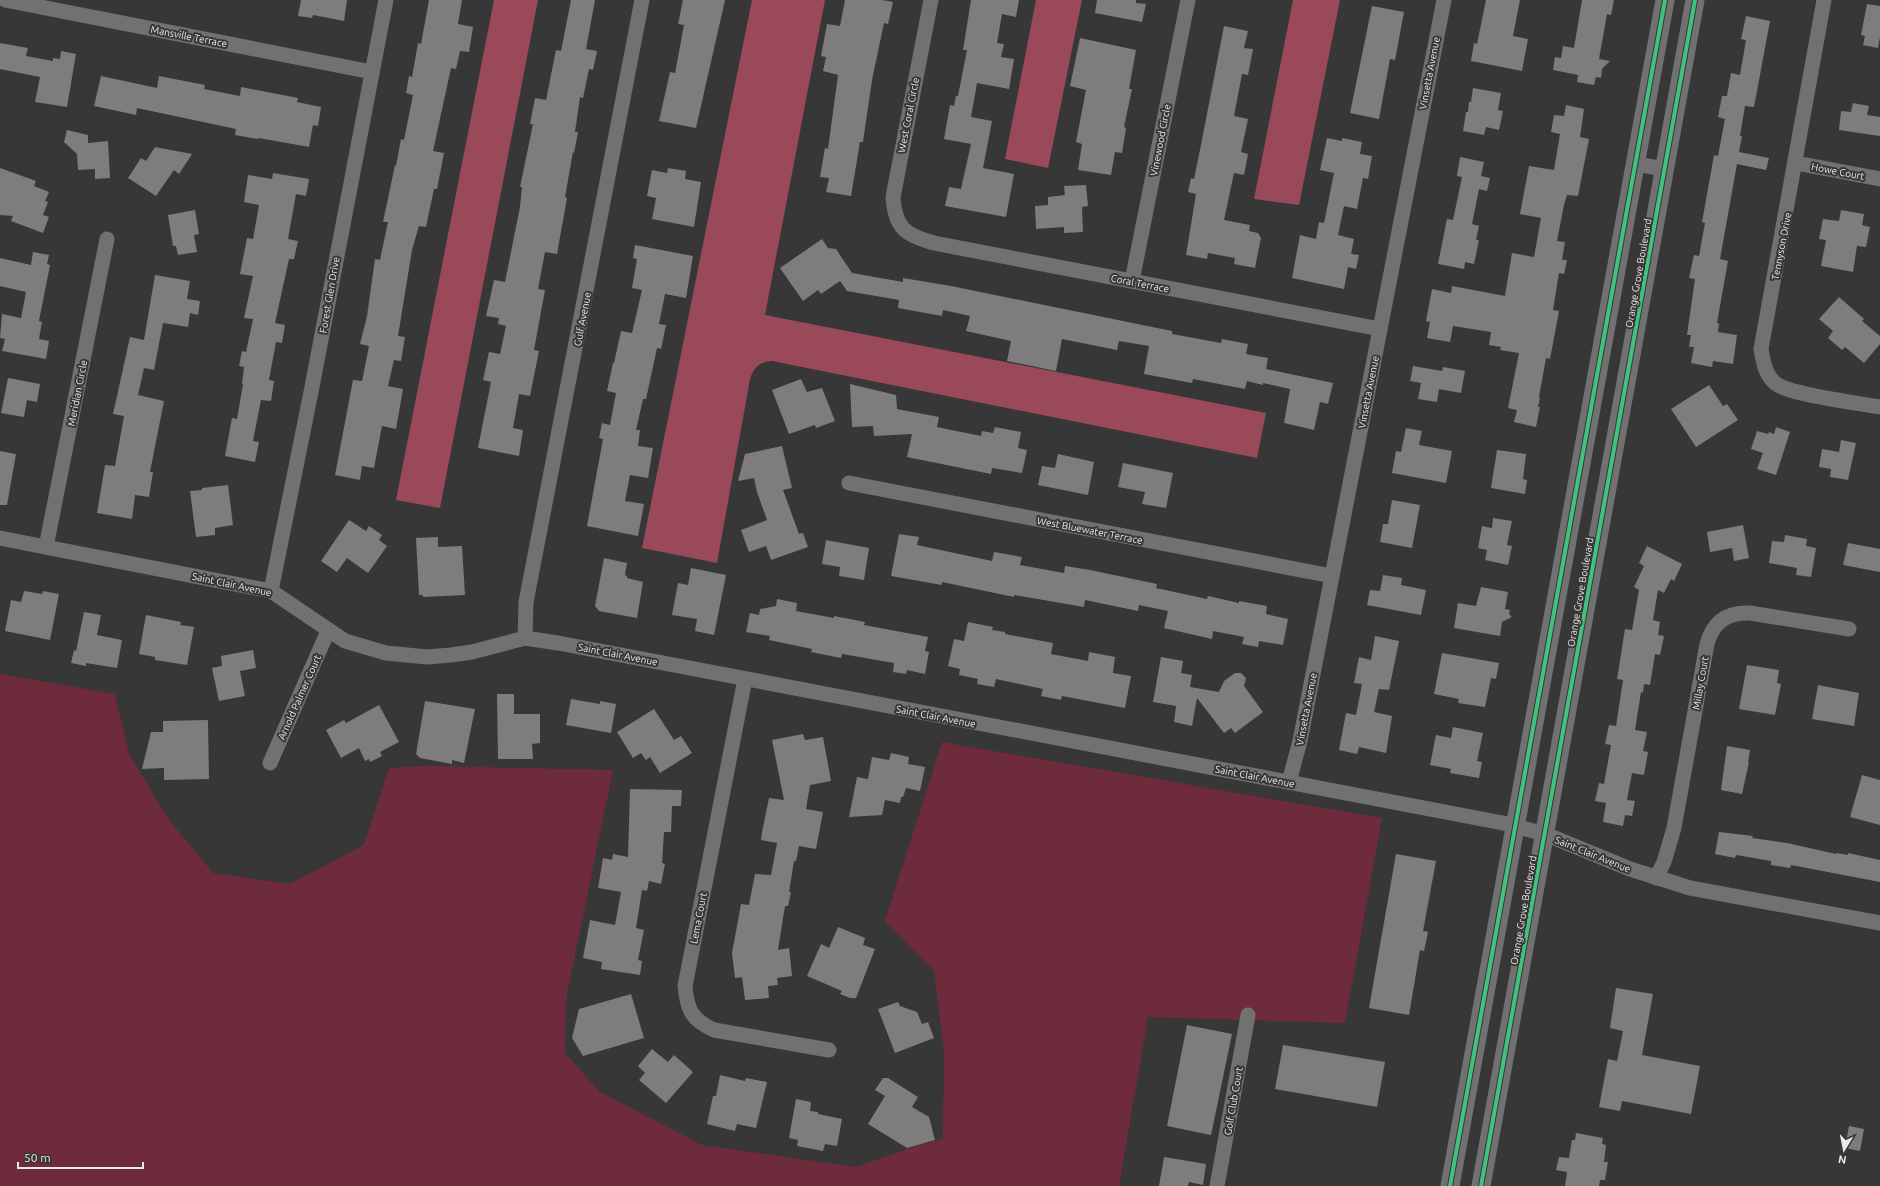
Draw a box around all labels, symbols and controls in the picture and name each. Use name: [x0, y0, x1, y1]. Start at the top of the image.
street label: Mansville Terrace: [150, 24, 228, 49]
street label: Vinsetta Avenue: [1417, 36, 1442, 110]
street label: West Coral Circle: [896, 77, 921, 154]
street label: Vinewood Circle: [1148, 103, 1173, 177]
street label: Howe Court: [1810, 161, 1865, 182]
street label: Tennyson Drive: [1770, 211, 1793, 281]
street label: Orange Grove Boulevard: [1623, 218, 1654, 328]
street label: Forest Glen Drive: [317, 256, 342, 334]
street label: Coral Terrace: [1110, 272, 1170, 295]
street label: Gulf Avenue: [572, 291, 593, 347]
street label: Vinsetta Avenue: [1356, 355, 1381, 429]
street label: Meridian Circle: [66, 359, 89, 427]
street label: West Bluewater Terrace: [1036, 515, 1144, 546]
street label: Orange Grove Boulevard: [1565, 537, 1596, 647]
street label: Saint Clair Avenue: [191, 571, 273, 598]
street label: Saint Clair Avenue: [577, 641, 659, 668]
street label: Arnold Palmer Court: [276, 653, 323, 741]
street label: Millay Court: [1690, 655, 1711, 711]
street label: Vinsetta Avenue: [1294, 672, 1319, 746]
street label: Saint Clair Avenue: [895, 703, 977, 730]
street label: Saint Clair Avenue: [1214, 763, 1296, 790]
street label: Saint Clair Avenue: [1553, 834, 1632, 875]
street label: Orange Grove Boulevard: [1508, 855, 1539, 965]
street label: Lema Court: [688, 891, 709, 945]
street label: Golf Club Court: [1222, 1066, 1245, 1136]
north arrow: [1824, 1130, 1864, 1170]
scale bar: [18, 1144, 143, 1170]
text: 50 m: [24, 1151, 51, 1164]
text: N: [1837, 1153, 1847, 1166]

